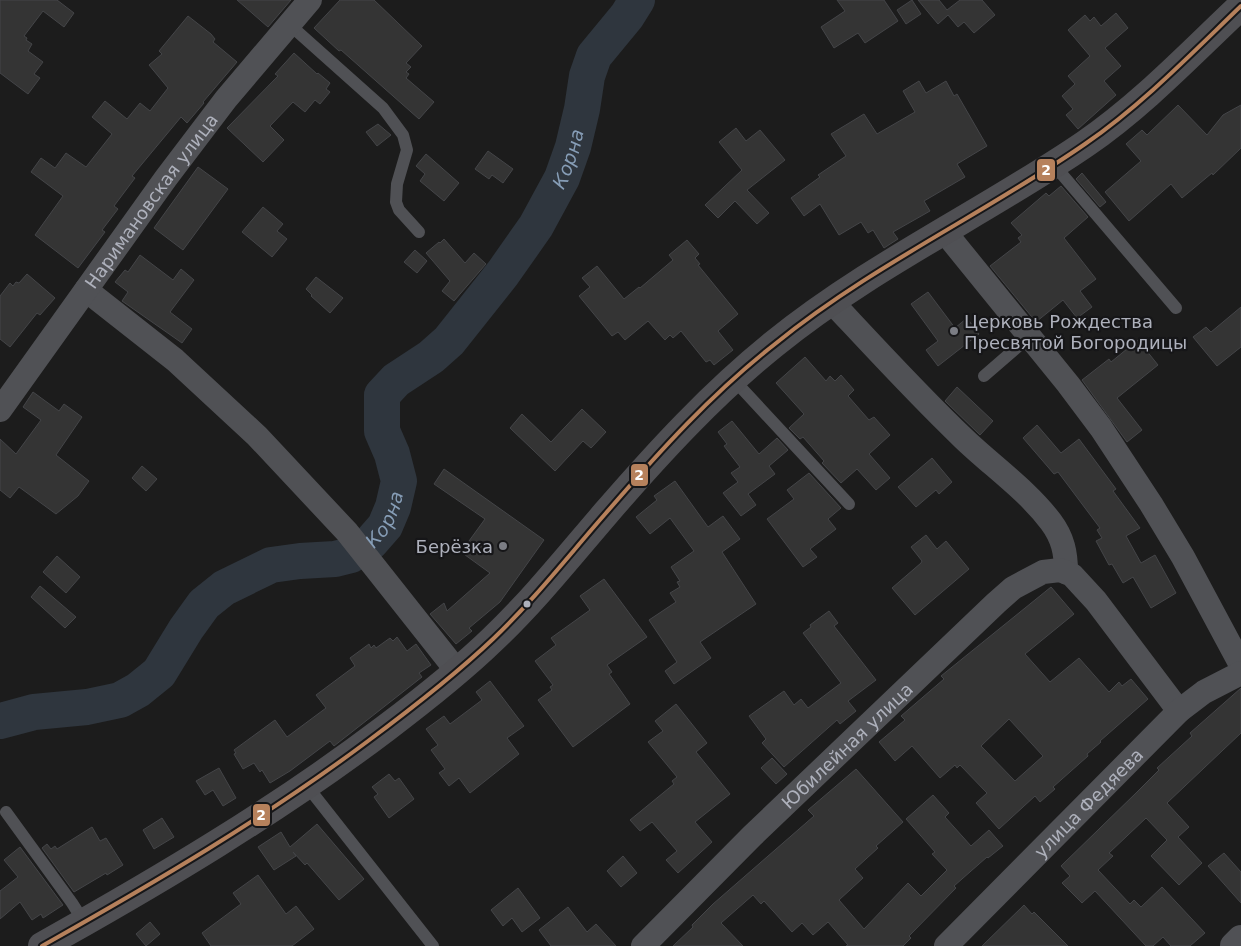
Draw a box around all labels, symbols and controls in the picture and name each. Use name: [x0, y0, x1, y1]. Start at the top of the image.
street label: Наримановская улица: [80, 109, 222, 292]
water label: Корна: [547, 127, 588, 192]
line badge: 2: [1036, 158, 1056, 182]
text: 2: [1041, 162, 1051, 178]
place label: Церковь Рождества Пресвятой Богородицы: [964, 311, 1187, 353]
marker: Церковь Рождества Пресвятой Богородицы: [948, 325, 960, 337]
line badge: 2: [630, 463, 649, 487]
text: 2: [634, 467, 644, 483]
water label: Корна: [360, 489, 407, 552]
place label: Берёзка: [416, 536, 493, 557]
marker: Берёзка: [497, 540, 509, 552]
unlabelled marker: [522, 599, 532, 609]
street label: Юбилейная улица: [777, 678, 917, 813]
street label: улица Федяева: [1030, 744, 1147, 862]
line badge: 2: [252, 803, 271, 827]
text: 2: [256, 807, 266, 823]

